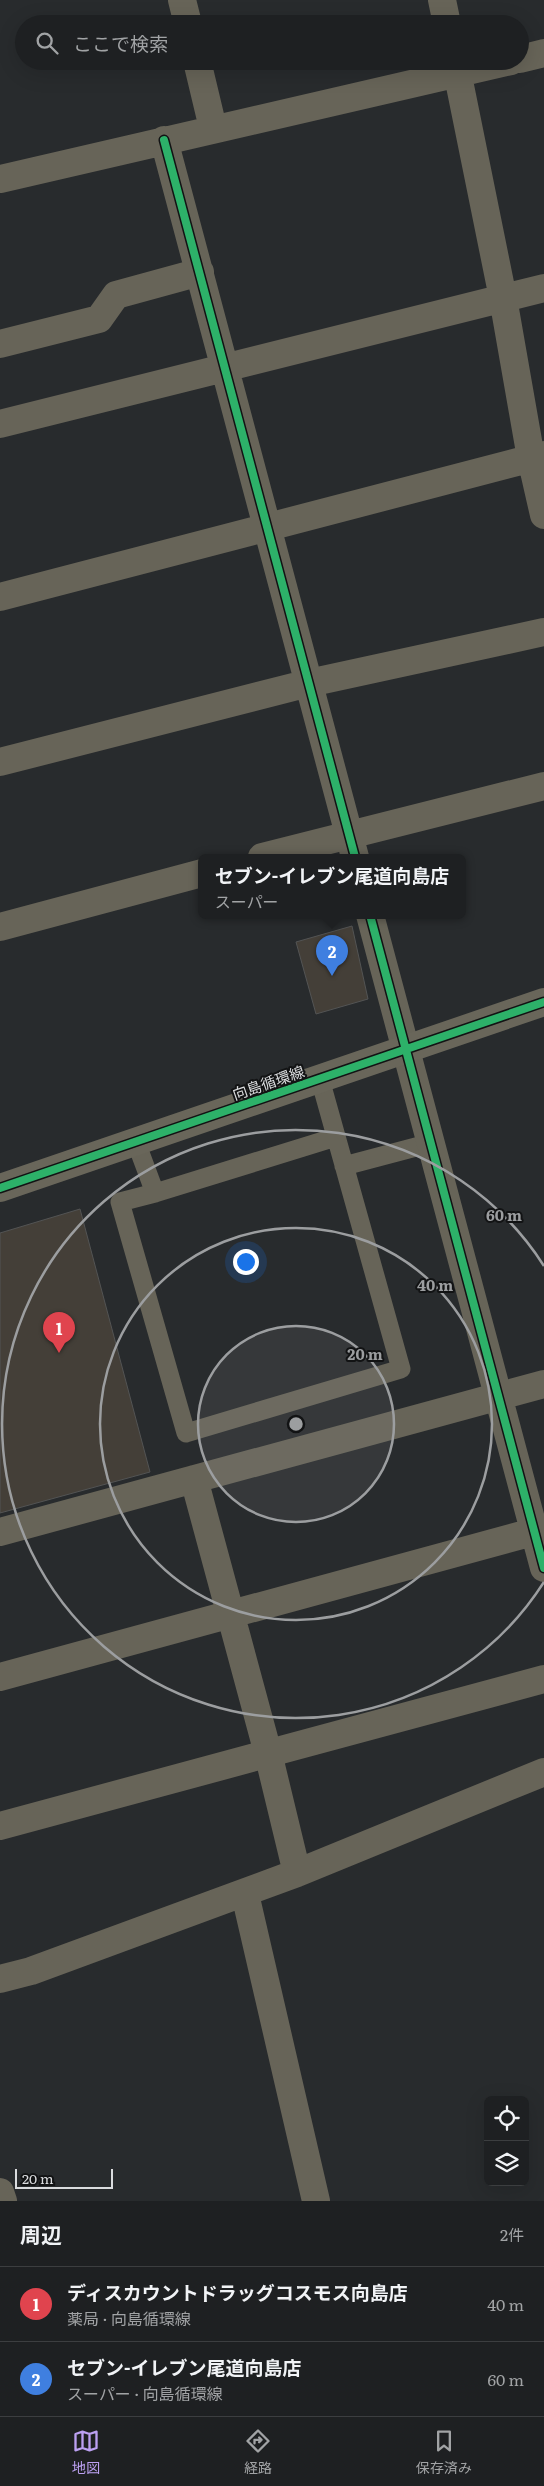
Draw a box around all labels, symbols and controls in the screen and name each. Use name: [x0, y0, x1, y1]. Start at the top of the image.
search box: [15, 15, 529, 70]
icon: search: [33, 29, 61, 57]
text: ここで検索: [73, 29, 168, 57]
popup: [198, 854, 466, 919]
text: セブン-イレブン尾道向島店: [215, 861, 449, 889]
text: スーパー: [215, 889, 279, 913]
pin: 2: [316, 935, 348, 976]
street label: 向島循環線: [229, 1059, 307, 1105]
text: 60 m: [486, 1203, 522, 1226]
your location: [233, 1249, 259, 1275]
text: 40 m: [417, 1273, 453, 1296]
pin: 1: [43, 1312, 75, 1353]
text: 20 m: [347, 1342, 383, 1365]
centre of rings: [287, 1415, 305, 1433]
map controls: [484, 2096, 529, 2186]
button: locate: [484, 2096, 529, 2141]
button: layers: [484, 2141, 529, 2186]
scale bar: [15, 2166, 112, 2189]
text: 20 m: [22, 2168, 54, 2188]
text: 周辺: [20, 2218, 62, 2249]
text: 2件: [500, 2222, 524, 2246]
text: ディスカウントドラッグコスモス向島店: [67, 2278, 408, 2306]
text: 1: [33, 2292, 39, 2316]
text: 40 m: [487, 2292, 524, 2316]
text: 薬局 · 向島循環線: [67, 2306, 191, 2330]
text: セブン-イレブン尾道向島店: [67, 2353, 301, 2381]
text: 2: [32, 2367, 40, 2391]
text: 60 m: [487, 2367, 524, 2391]
text: スーパー · 向島循環線: [67, 2381, 223, 2405]
tab: 地図: [72, 2427, 100, 2477]
tab: 経路: [244, 2427, 272, 2477]
tab: 保存済み: [416, 2427, 472, 2477]

